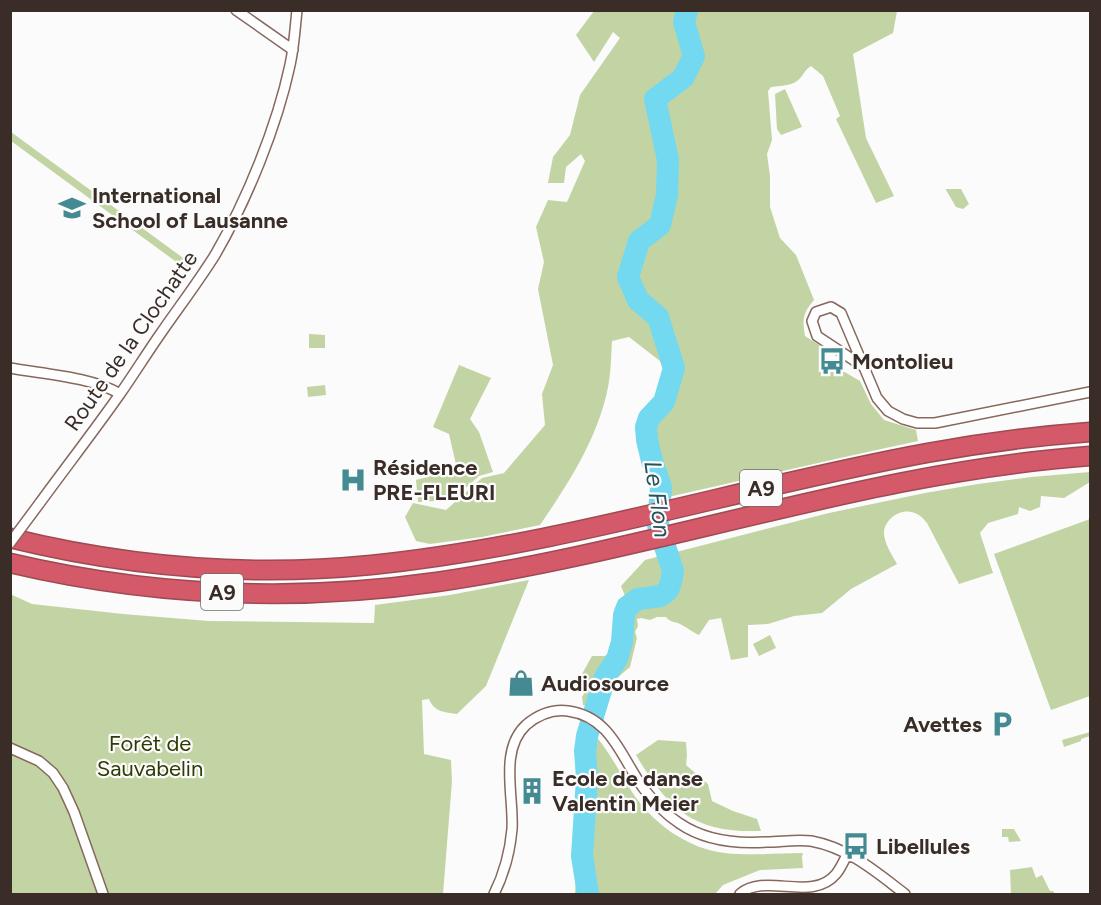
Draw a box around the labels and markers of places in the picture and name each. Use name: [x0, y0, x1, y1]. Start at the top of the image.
place label: International School of Lausanne: [92, 182, 288, 234]
school or university icon: International School of Lausanne: [57, 193, 87, 223]
bus stop icon: Montolieu: [817, 346, 847, 376]
place label: Montolieu: [852, 348, 953, 375]
place label: Résidence PRE-FLEURI: [373, 454, 495, 506]
hospital icon: Résidence PRE-FLEURI: [338, 465, 368, 495]
shop icon: Audiosource: [506, 668, 536, 698]
place label: Audiosource: [541, 670, 669, 697]
parking icon: Avettes: [987, 709, 1017, 739]
place label: Avettes: [903, 711, 982, 738]
place label: Ecole de danse Valentin Meier: [552, 765, 703, 817]
building icon: Ecole de danse Valentin Meier: [517, 776, 547, 806]
bus stop icon: Libellules: [841, 831, 871, 861]
place label: Libellules: [876, 833, 970, 860]

